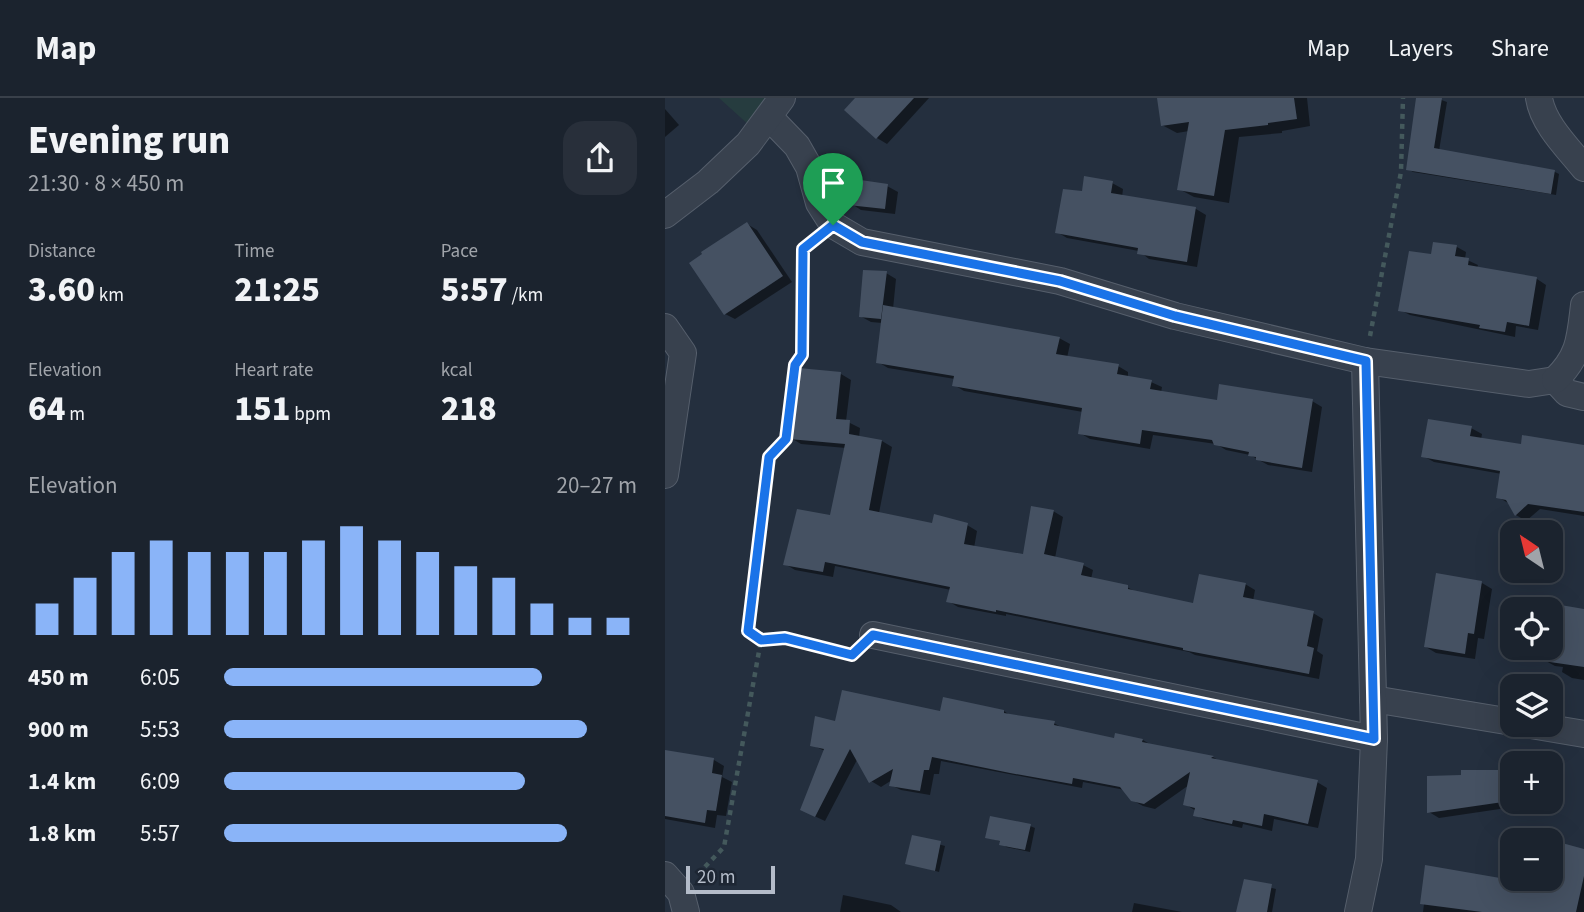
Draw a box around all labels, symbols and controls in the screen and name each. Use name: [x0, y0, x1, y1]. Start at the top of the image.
text: Map: [35, 25, 96, 72]
text: Map: [1307, 31, 1350, 66]
text: Layers: [1388, 31, 1453, 66]
text: Share: [1491, 31, 1549, 66]
text: Evening run: [28, 114, 230, 168]
button: share: [563, 121, 637, 195]
pin: [803, 153, 863, 225]
icon: arrive: [814, 164, 852, 202]
text: 21:30 · 8 × 450 m: [28, 167, 184, 200]
text: Distance: [28, 238, 96, 265]
text: Time: [234, 238, 274, 265]
text: Pace: [441, 238, 478, 265]
text: 3.60: [28, 265, 95, 315]
text: 21:25: [234, 265, 320, 315]
text: 5:57: [441, 265, 508, 315]
text: km: [95, 282, 124, 309]
text: /km: [508, 282, 543, 309]
text: Elevation: [28, 357, 102, 384]
text: Heart rate: [234, 357, 313, 384]
text: kcal: [441, 357, 473, 384]
text: 64: [28, 384, 65, 434]
text: 151: [234, 384, 290, 434]
text: 218: [441, 384, 497, 434]
text: m: [65, 401, 85, 428]
text: bpm: [290, 401, 331, 428]
text: Elevation: [28, 469, 118, 502]
text: 20–27 m: [557, 469, 637, 502]
north arrow: [1500, 520, 1563, 583]
map controls: [1500, 520, 1563, 891]
button: locate: [1500, 597, 1563, 660]
text: 450 m: [28, 661, 89, 694]
text: 6:05: [140, 661, 180, 694]
button: layers: [1500, 674, 1563, 737]
text: 900 m: [28, 713, 89, 746]
text: 5:53: [140, 713, 180, 746]
button: +: [1500, 751, 1563, 814]
text: 1.4 km: [28, 765, 96, 798]
text: 6:09: [140, 765, 180, 798]
text: 1.8 km: [28, 817, 96, 850]
text: 5:57: [140, 817, 180, 850]
button: −: [1500, 828, 1563, 891]
scale bar: [686, 863, 775, 895]
text: 20 m: [697, 864, 735, 891]

